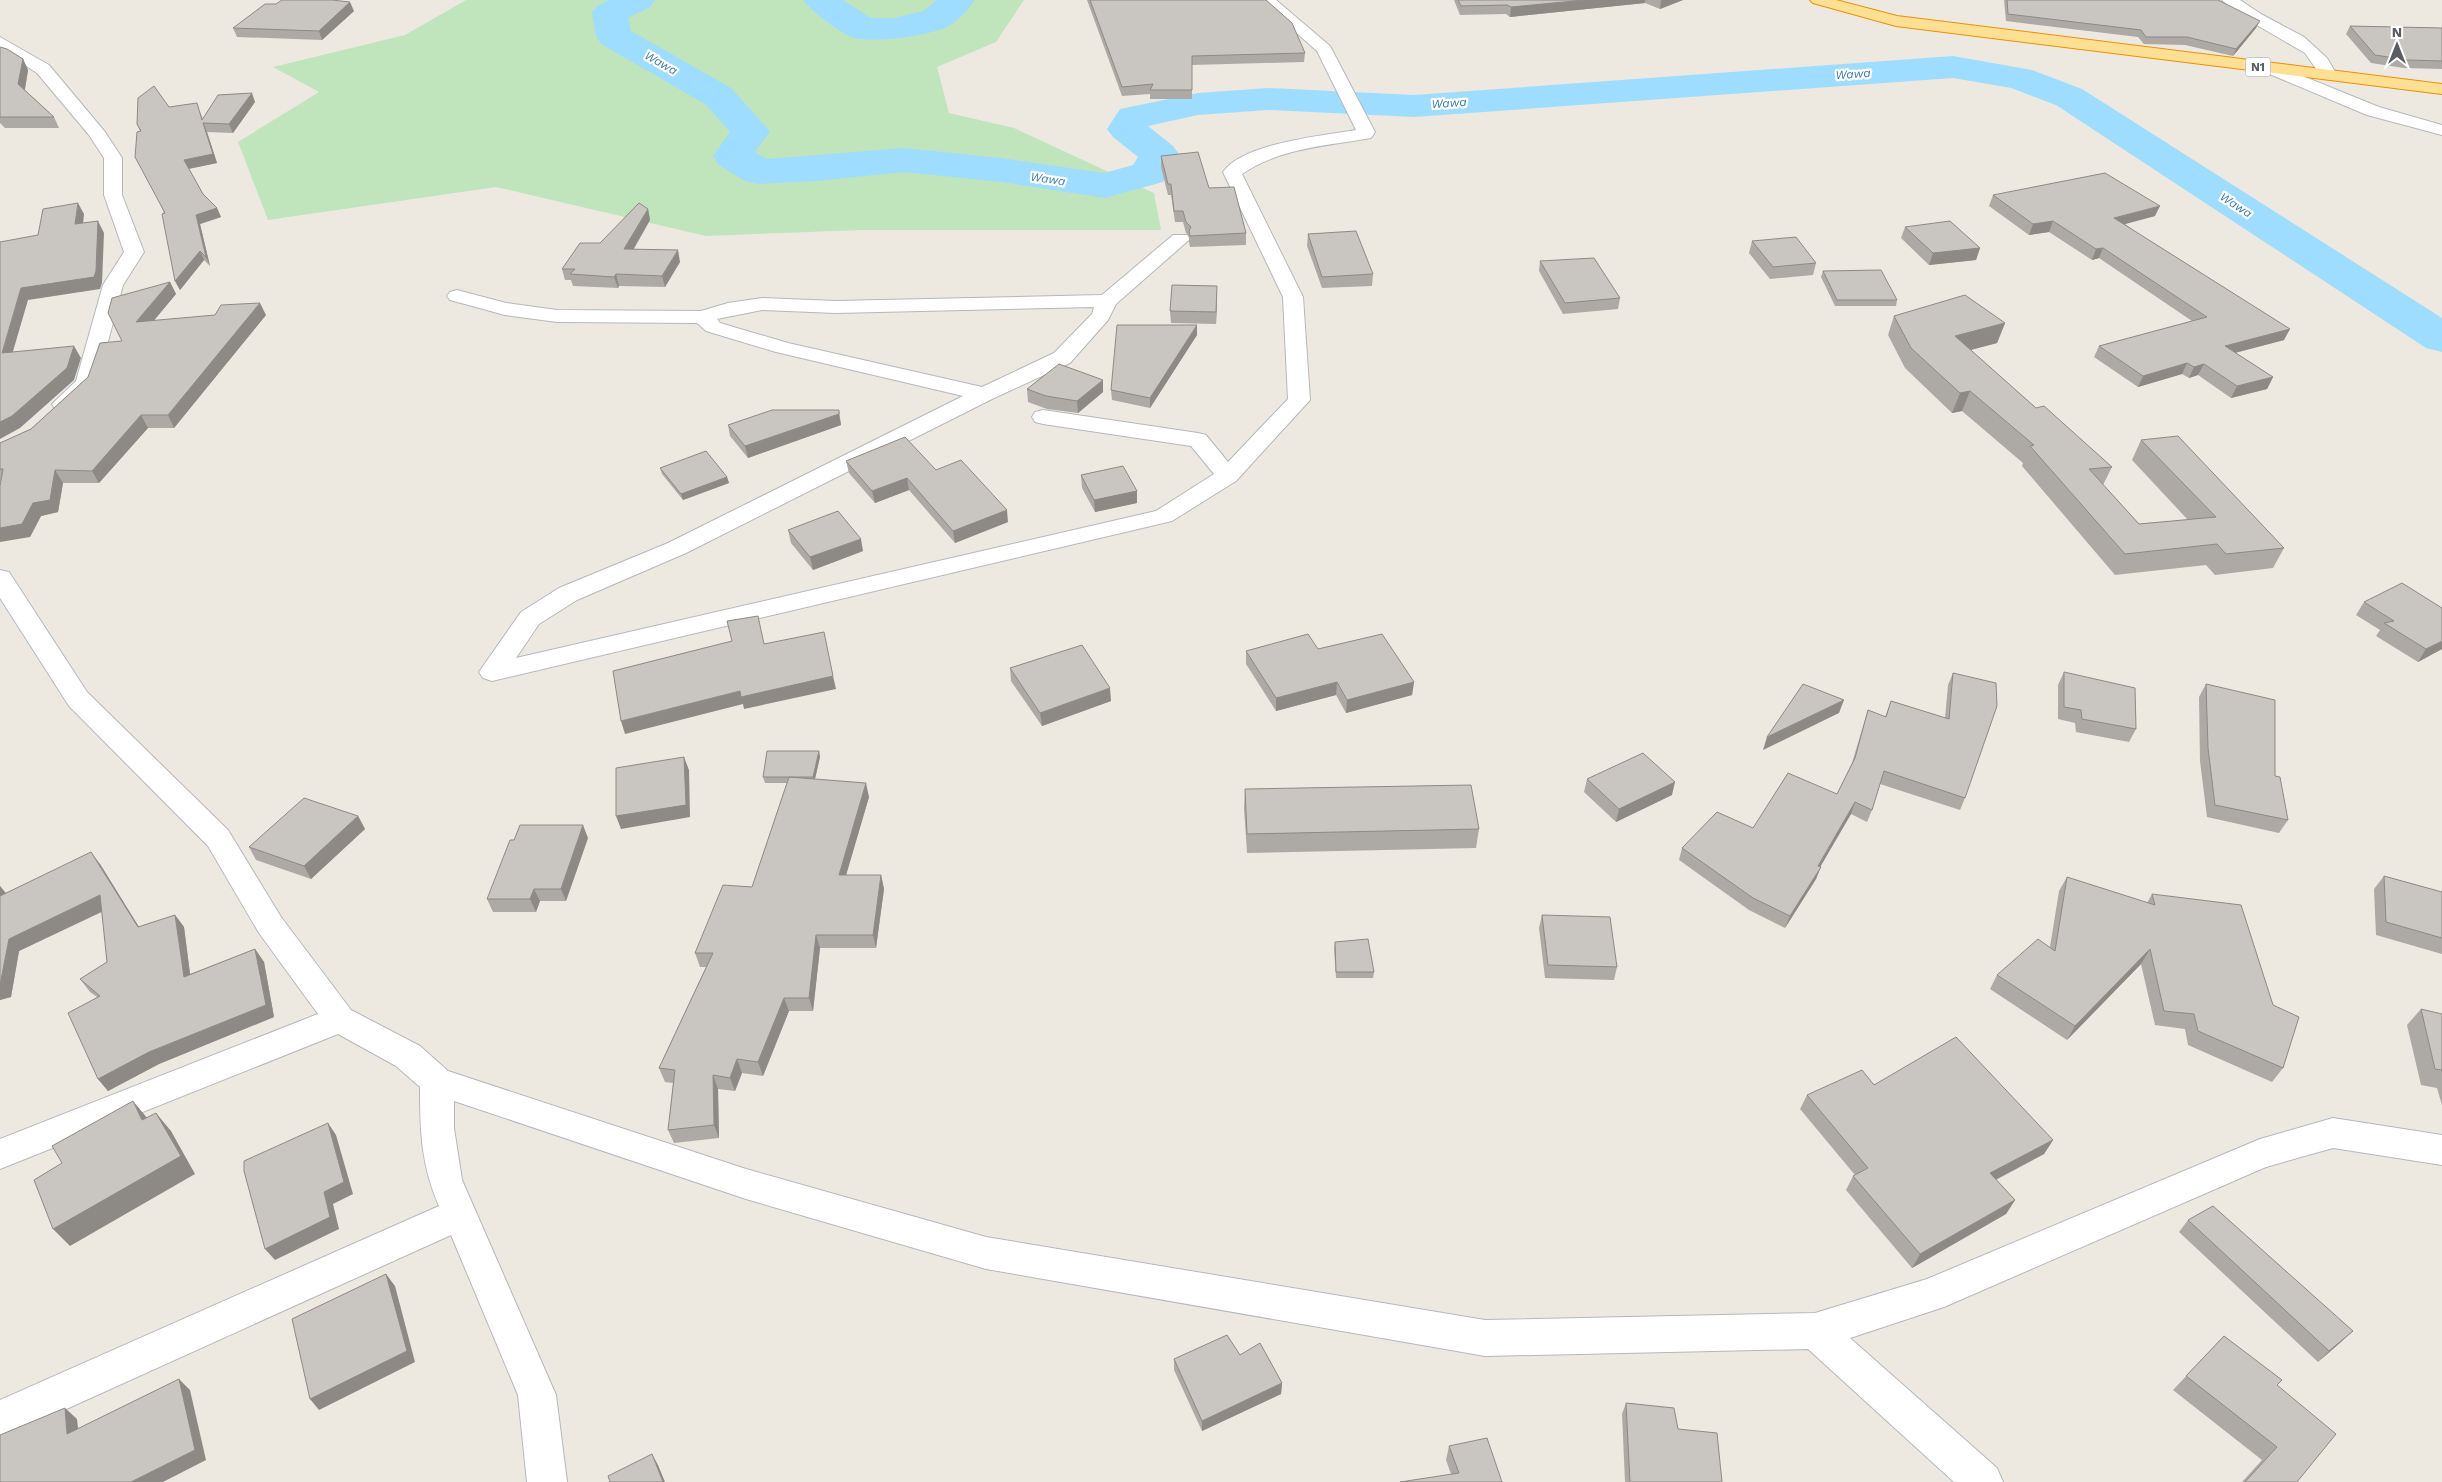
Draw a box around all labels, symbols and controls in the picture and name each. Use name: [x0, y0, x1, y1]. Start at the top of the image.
north arrow: [2372, 20, 2422, 70]
text: N: [2392, 24, 2402, 40]
water label: Wawa: [642, 48, 680, 78]
road number: N1: [2246, 58, 2270, 76]
water label: Wawa: [1835, 66, 1872, 82]
water label: Wawa: [1431, 95, 1468, 111]
water label: Wawa: [1030, 170, 1067, 188]
water label: Wawa: [2217, 190, 2255, 221]

